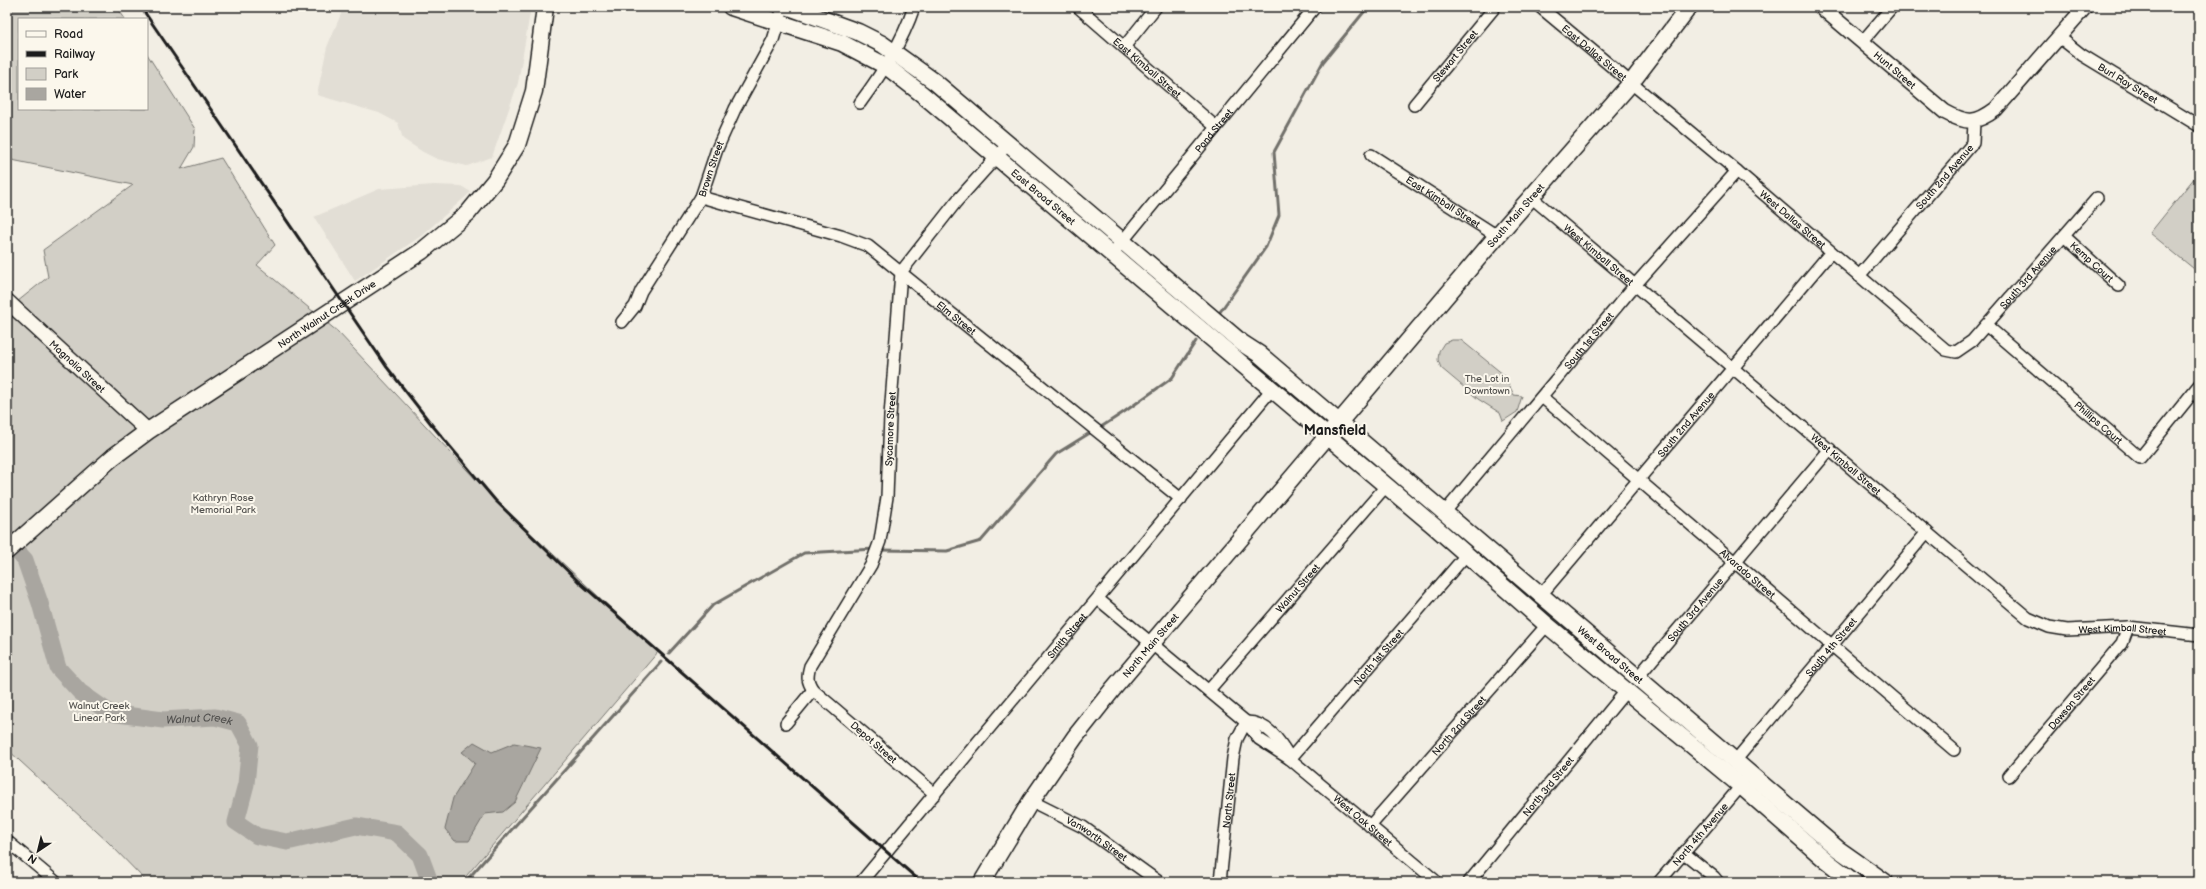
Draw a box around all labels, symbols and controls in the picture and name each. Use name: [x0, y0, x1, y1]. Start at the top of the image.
legend: [18, 18, 148, 110]
street label: East Dallas Street: [1559, 23, 1629, 84]
text: Road: [54, 27, 83, 42]
street label: Stewart Street: [1431, 28, 1481, 85]
street label: East Kimball Street: [1110, 35, 1183, 101]
text: Railway: [54, 47, 96, 62]
street label: Hunt Street: [1871, 49, 1918, 92]
street label: Burl Ray Street: [2095, 61, 2160, 106]
text: Park: [54, 67, 78, 82]
text: Water: [54, 87, 86, 102]
street label: Pond Street: [1193, 107, 1236, 155]
street label: Brown Street: [696, 139, 727, 199]
street label: South 2nd Avenue: [1914, 142, 1976, 212]
street label: East Broad Street: [1008, 167, 1078, 228]
street label: East Kimball Street: [1403, 174, 1482, 231]
street label: South Main Street: [1485, 182, 1547, 250]
street label: West Dallas Street: [1757, 188, 1828, 251]
street label: West Kimball Street: [1561, 222, 1636, 288]
street label: Kemp Court: [2067, 240, 2116, 285]
street label: South 3rd Avenue: [1998, 244, 2060, 312]
street label: North Walnut Creek Drive: [276, 278, 379, 351]
street label: Elm Street: [934, 299, 978, 338]
street label: South 1st Street: [1562, 310, 1616, 372]
street label: Magnolia Street: [46, 338, 107, 396]
park label: The Lot in Downtown: [1464, 373, 1510, 397]
street label: South 2nd Avenue: [1655, 389, 1718, 460]
street label: Sycamore Street: [883, 391, 899, 466]
street label: Phillips Court: [2072, 399, 2125, 447]
district label: Mansfield: [1304, 422, 1366, 439]
street label: West Kimball Street: [1808, 432, 1883, 498]
park label: Kathryn Rose Memorial Park: [190, 492, 256, 516]
street label: Alvarado Street: [1717, 547, 1777, 601]
street label: Walnut Street: [1274, 562, 1323, 616]
street label: South 3rd Avenue: [1665, 575, 1726, 644]
street label: Smith Street: [1045, 611, 1090, 661]
street label: North Main Street: [1120, 611, 1182, 680]
street label: South 4th Street: [1803, 616, 1860, 679]
street label: West Kimball Street: [2078, 622, 2167, 638]
street label: West Broad Street: [1574, 624, 1645, 687]
street label: North 1st Street: [1351, 627, 1406, 688]
street label: Dawson Street: [2046, 675, 2098, 732]
street label: North 2nd Street: [1430, 694, 1489, 758]
park label: Walnut Creek Linear Park: [69, 700, 129, 724]
water label: Walnut Creek: [166, 711, 234, 728]
street label: Depot Street: [848, 719, 899, 766]
street label: North 3rd Street: [1521, 755, 1577, 819]
street label: North Street: [1221, 772, 1238, 829]
street label: West Oak Street: [1330, 793, 1394, 849]
street label: North 4th Avenue: [1670, 801, 1731, 869]
street label: Vanworth Street: [1064, 815, 1129, 864]
north arrow: [18, 831, 58, 871]
text: N: [25, 851, 40, 866]

